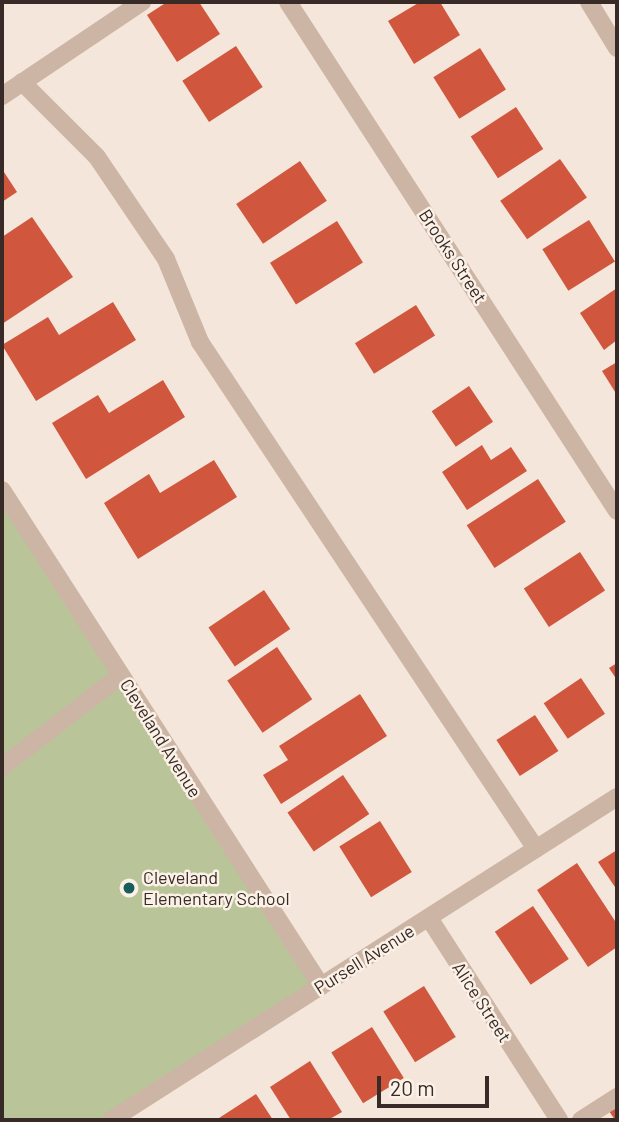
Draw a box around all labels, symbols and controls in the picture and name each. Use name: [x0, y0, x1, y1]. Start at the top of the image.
street label: Brooks Street: [415, 205, 491, 307]
street label: Cleveland Avenue: [116, 675, 206, 801]
place label: Cleveland Elementary School: [143, 867, 290, 910]
marker: Cleveland Elementary School: [121, 880, 137, 896]
street label: Pursell Avenue: [310, 920, 418, 998]
street label: Alice Street: [448, 958, 516, 1046]
scale bar: [381, 1062, 493, 1106]
text: 20 m: [390, 1075, 435, 1100]

